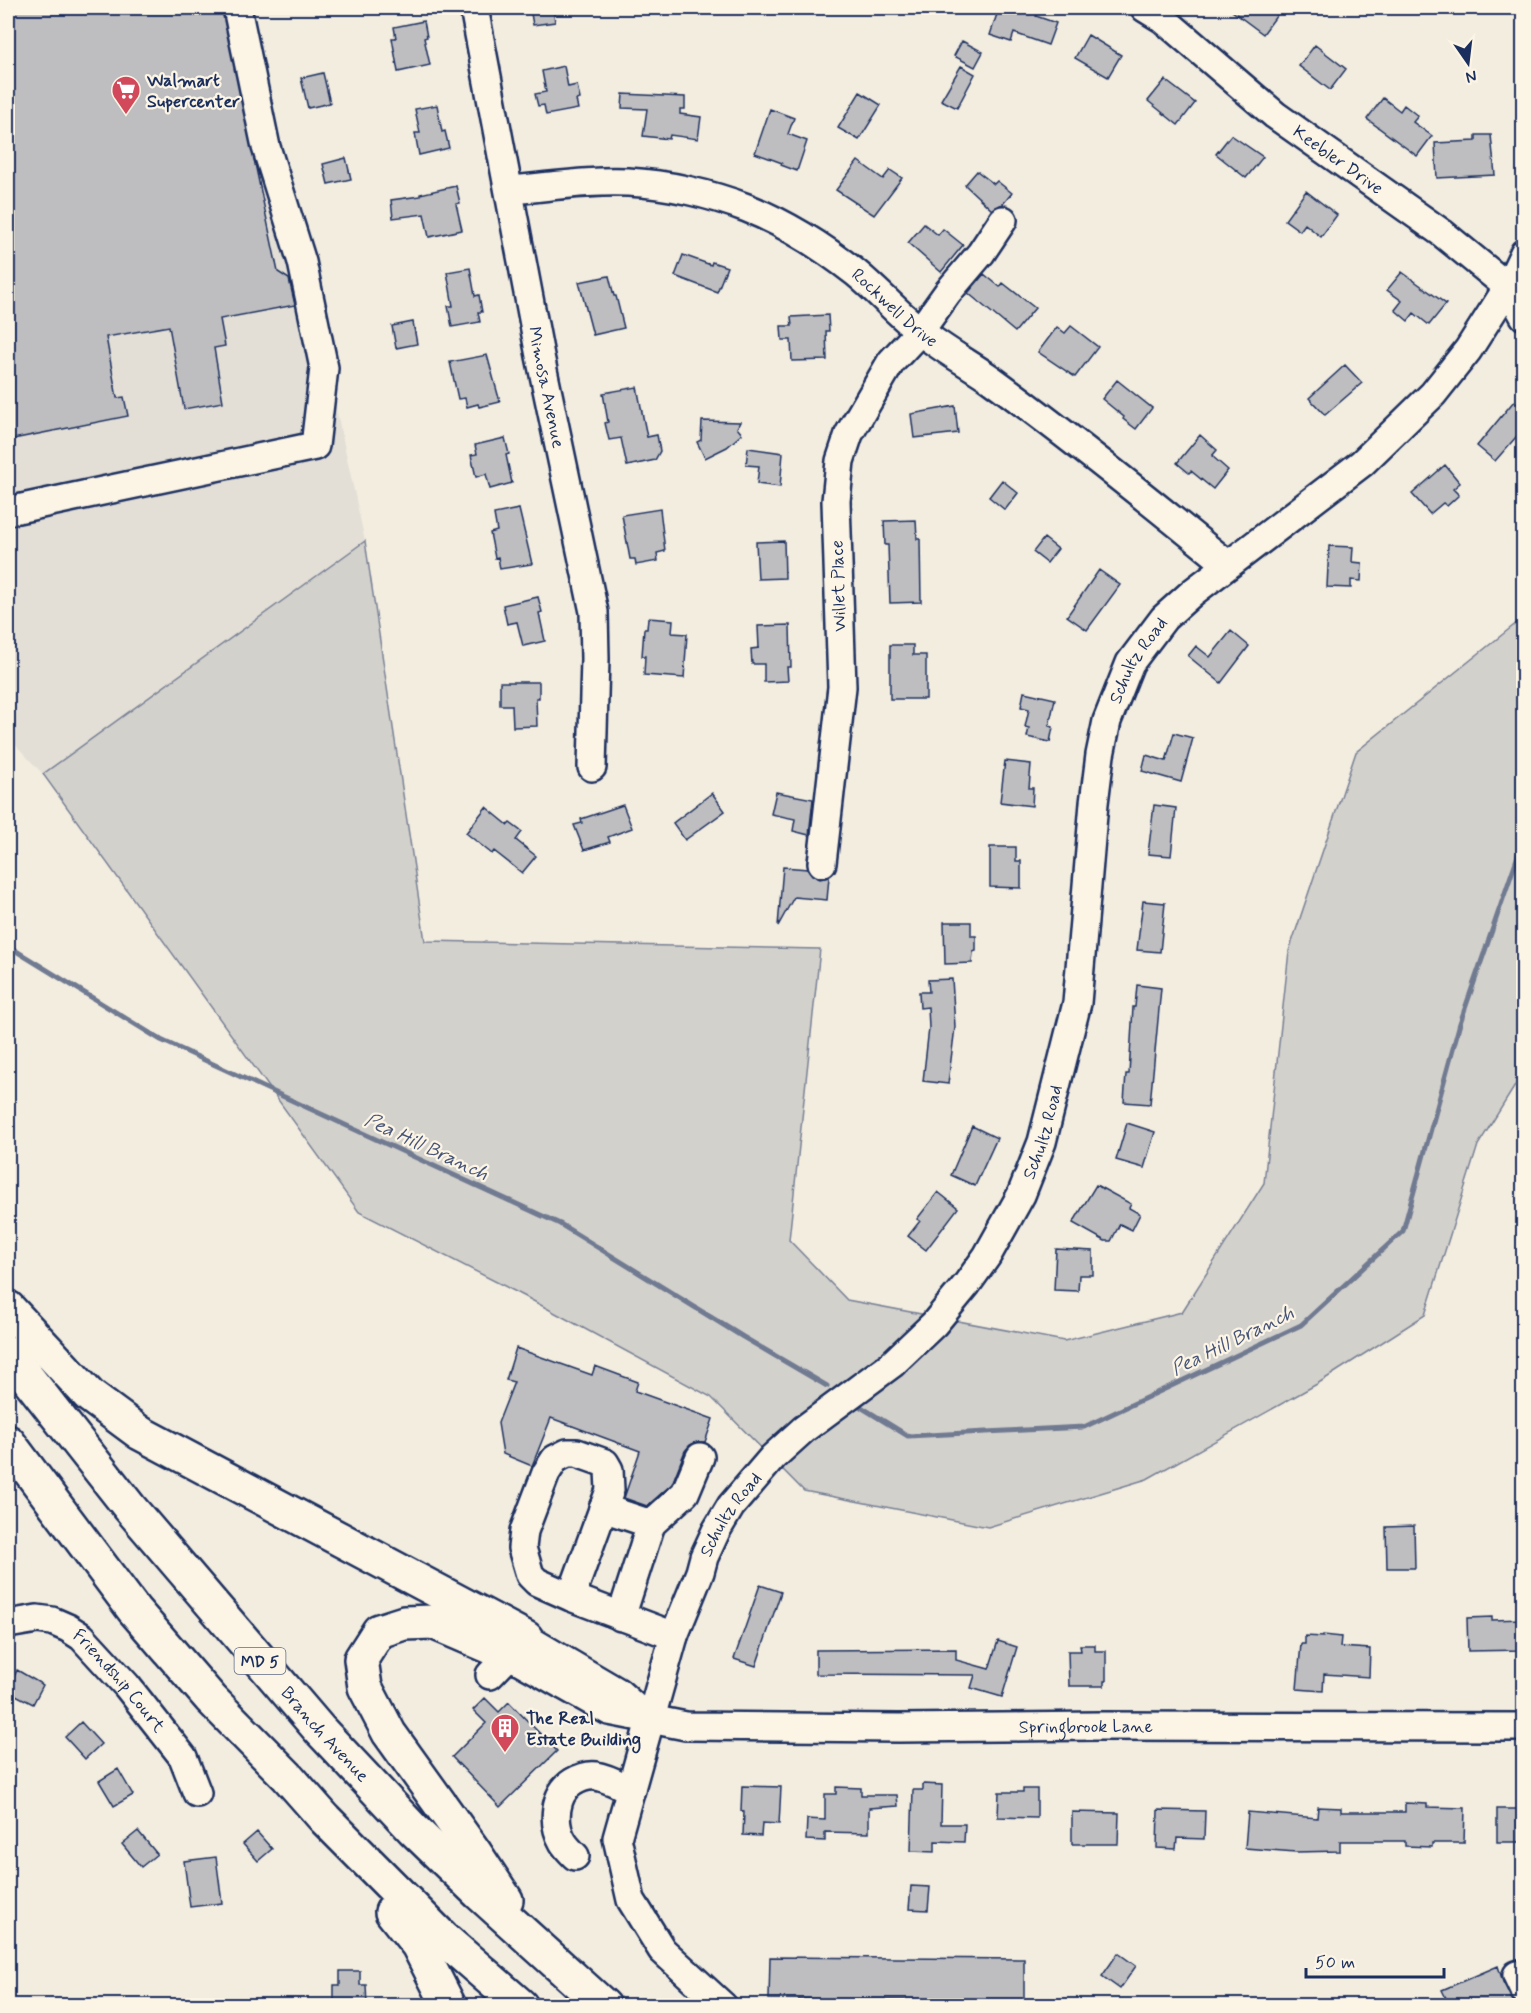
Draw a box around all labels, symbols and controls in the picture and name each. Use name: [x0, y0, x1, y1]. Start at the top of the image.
north arrow: [1438, 33, 1498, 93]
text: N: [1464, 65, 1479, 88]
place label: Walmart Supercenter: [146, 69, 240, 114]
supermarket icon: Walmart Supercenter: [110, 74, 142, 116]
street label: Keebler Drive: [1288, 120, 1388, 201]
street label: Rockwell Drive: [846, 263, 942, 354]
street label: Mimosa Avenue: [522, 324, 570, 450]
street label: Willet Place: [825, 540, 853, 632]
street label: Schultz Road: [1104, 613, 1173, 707]
street label: Schultz Road: [1017, 1083, 1069, 1183]
water label: Pea Hill Branch: [360, 1107, 493, 1188]
water label: Pea Hill Branch: [1167, 1300, 1299, 1383]
street label: Schultz Road: [695, 1468, 768, 1561]
street label: Friendship Court: [68, 1624, 171, 1738]
road number: MD 5: [234, 1648, 286, 1674]
street label: Branch Avenue: [275, 1682, 374, 1788]
place label: The Real Estate Building: [526, 1707, 641, 1754]
building icon: The Real Estate Building: [489, 1712, 521, 1754]
street label: Springbrook Lane: [1019, 1715, 1153, 1741]
scale bar: [1306, 1941, 1444, 1979]
text: 50 m: [1315, 1951, 1355, 1975]

